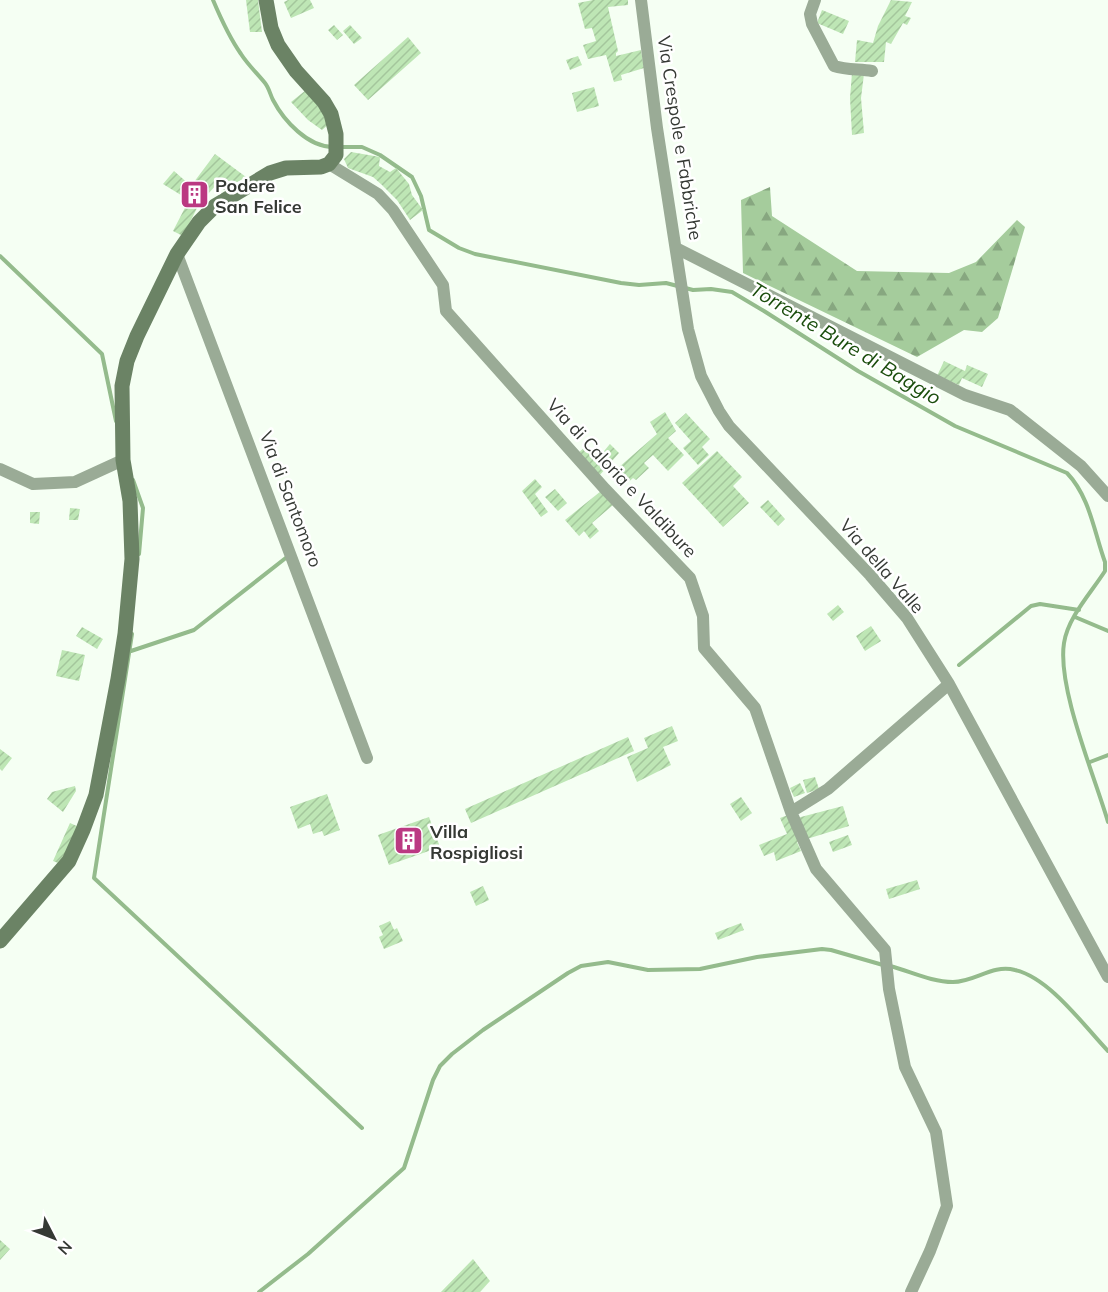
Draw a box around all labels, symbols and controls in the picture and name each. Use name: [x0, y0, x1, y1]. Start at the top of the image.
street label: Via Crespole e Fabbriche: [652, 34, 708, 242]
place label: Podere San Felice: [215, 174, 302, 218]
building icon: Podere San Felice: [178, 179, 210, 211]
water label: Torrente Bure di Baggio: [746, 276, 946, 410]
street label: Via di Caloria e Valdibure: [542, 394, 702, 562]
street label: Via di Santomoro: [254, 428, 328, 570]
street label: Via della Valle: [835, 514, 929, 618]
place label: Villa Rospigliosi: [429, 820, 523, 864]
building icon: Villa Rospigliosi: [393, 825, 425, 857]
north arrow: [24, 1208, 84, 1268]
text: N: [54, 1237, 77, 1259]

